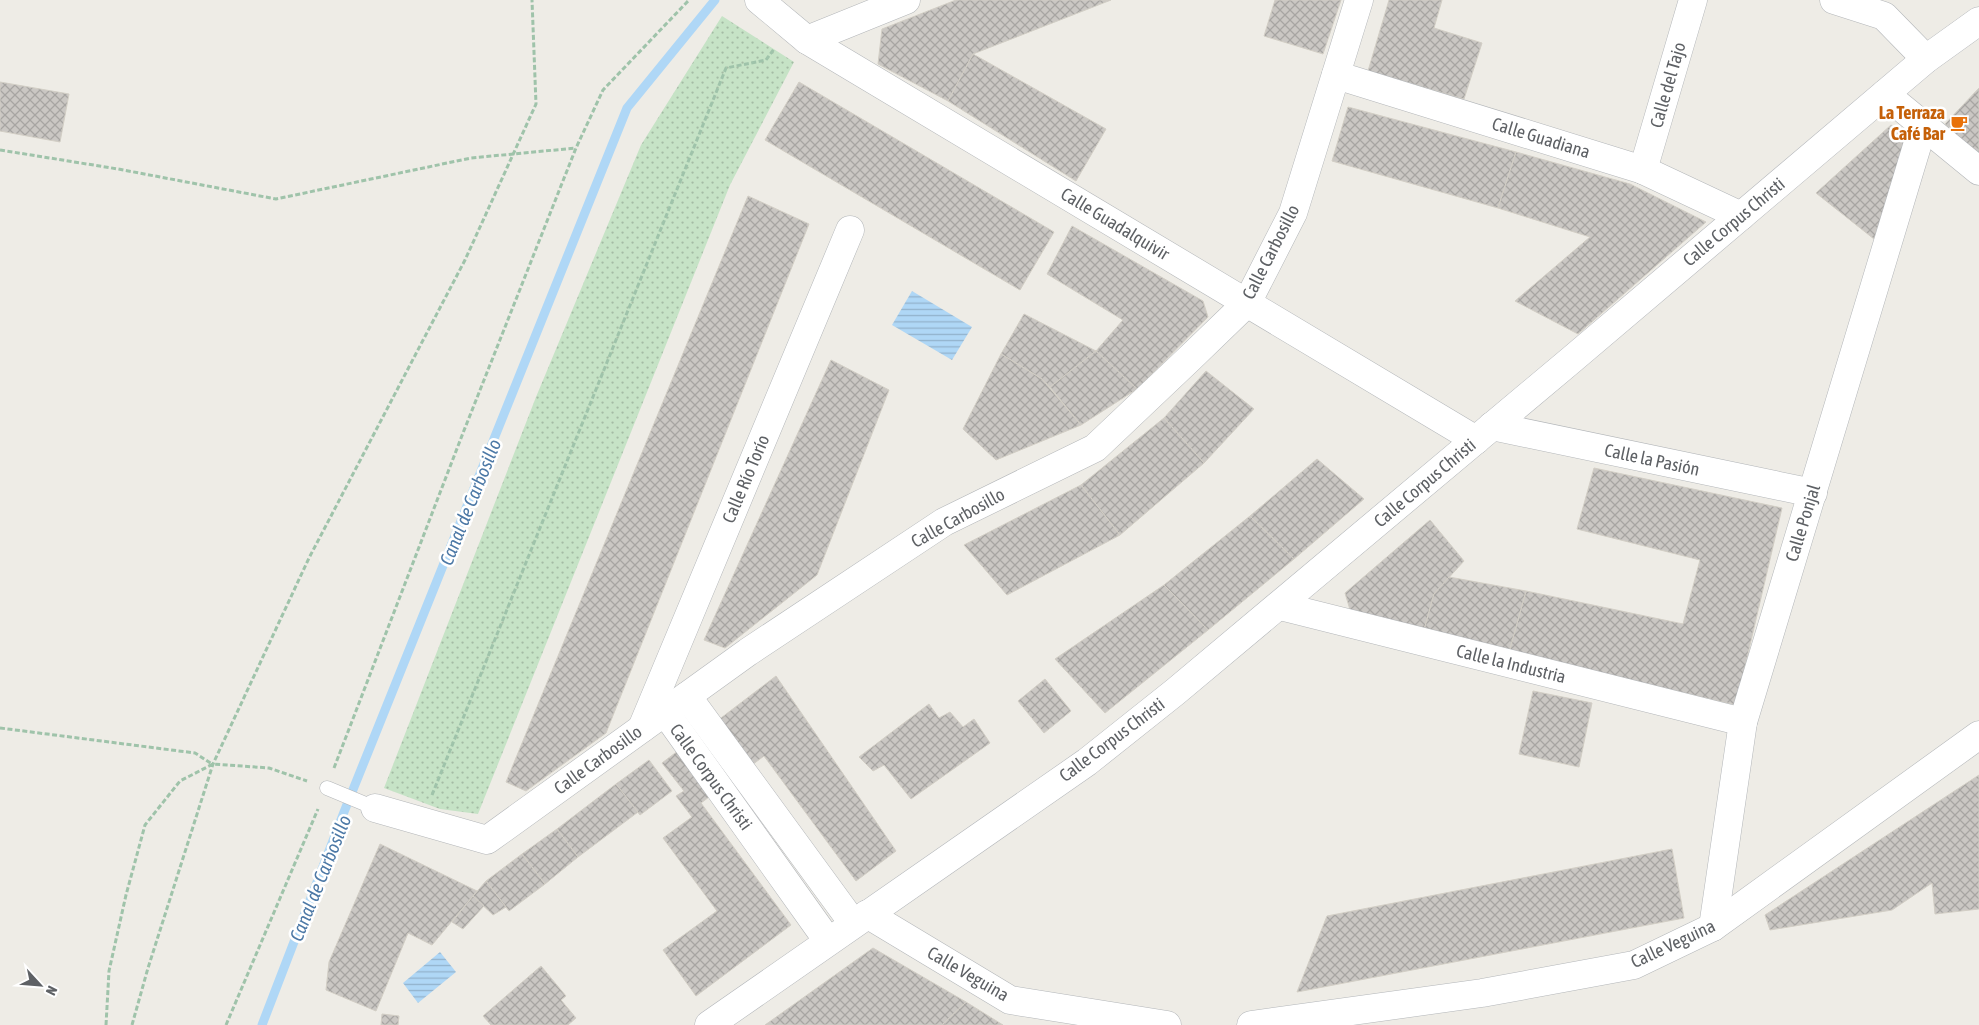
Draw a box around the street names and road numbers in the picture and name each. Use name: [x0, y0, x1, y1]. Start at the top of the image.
street label: Calle del Tajo: [1645, 40, 1690, 130]
street label: Calle Guadiana: [1490, 113, 1593, 162]
street label: Calle Corpus Christi: [1679, 173, 1789, 270]
street label: Calle Guadalquivir: [1057, 183, 1174, 265]
street label: Calle Carbosillo: [1238, 201, 1303, 303]
street label: Calle Río Torío: [718, 432, 774, 526]
street label: Calle Corpus Christi: [1370, 434, 1480, 531]
street label: Calle la Pasión: [1603, 439, 1702, 480]
street label: Calle Ponjal: [1781, 482, 1824, 564]
street label: Calle Carbosillo: [907, 483, 1008, 552]
street label: Calle la Industria: [1454, 640, 1568, 687]
street label: Calle Corpus Christi: [1055, 693, 1168, 786]
street label: Calle Corpus Christi: [666, 719, 757, 834]
street label: Calle Carbosillo: [550, 721, 646, 799]
street label: Calle Veguina: [1627, 915, 1718, 972]
street label: Calle Veguina: [924, 942, 1013, 1005]

